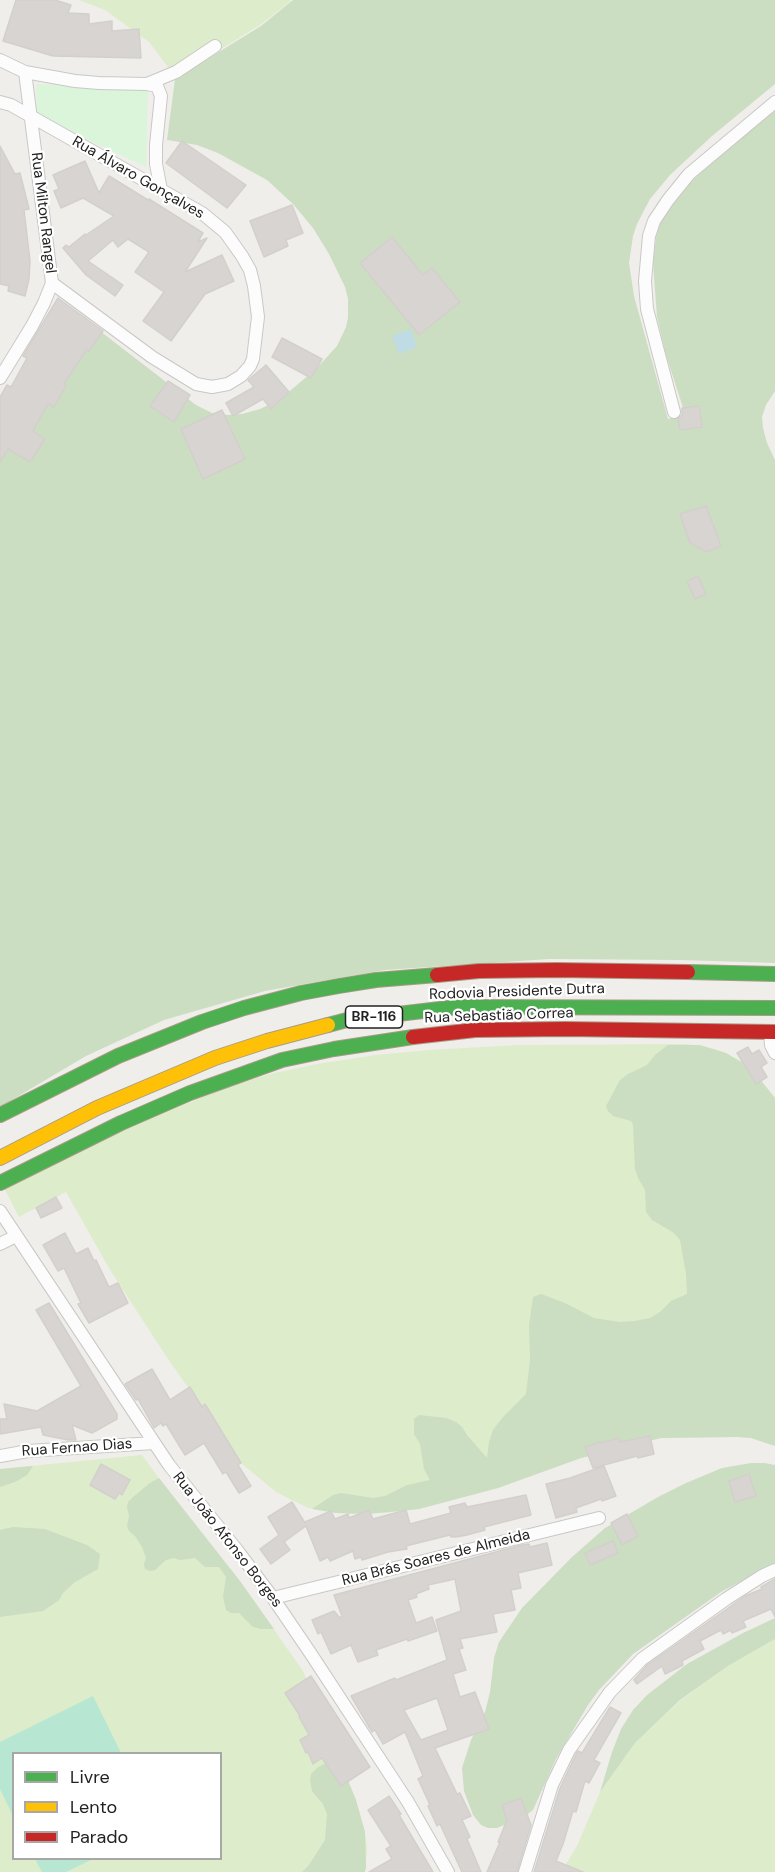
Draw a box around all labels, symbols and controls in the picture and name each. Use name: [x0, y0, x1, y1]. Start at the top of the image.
street label: Rua Álvaro Gonçalves: [69, 133, 207, 223]
street label: Rua Milton Rangel: [27, 151, 59, 275]
street label: Rodovia Presidente Dutra: [429, 980, 605, 1004]
street label: Rua Sebastião Correa: [424, 1004, 574, 1028]
road number: BR-116: [346, 1006, 403, 1028]
street label: Rua Fernao Dias: [21, 1435, 133, 1461]
street label: Rua João Afonso Borges: [169, 1469, 285, 1611]
street label: Rua Brás Soares de Almeida: [340, 1526, 532, 1590]
legend: [12, 1752, 222, 1860]
text: Livre: [70, 1765, 110, 1789]
text: Lento: [70, 1795, 117, 1819]
text: Parado: [70, 1825, 128, 1849]

